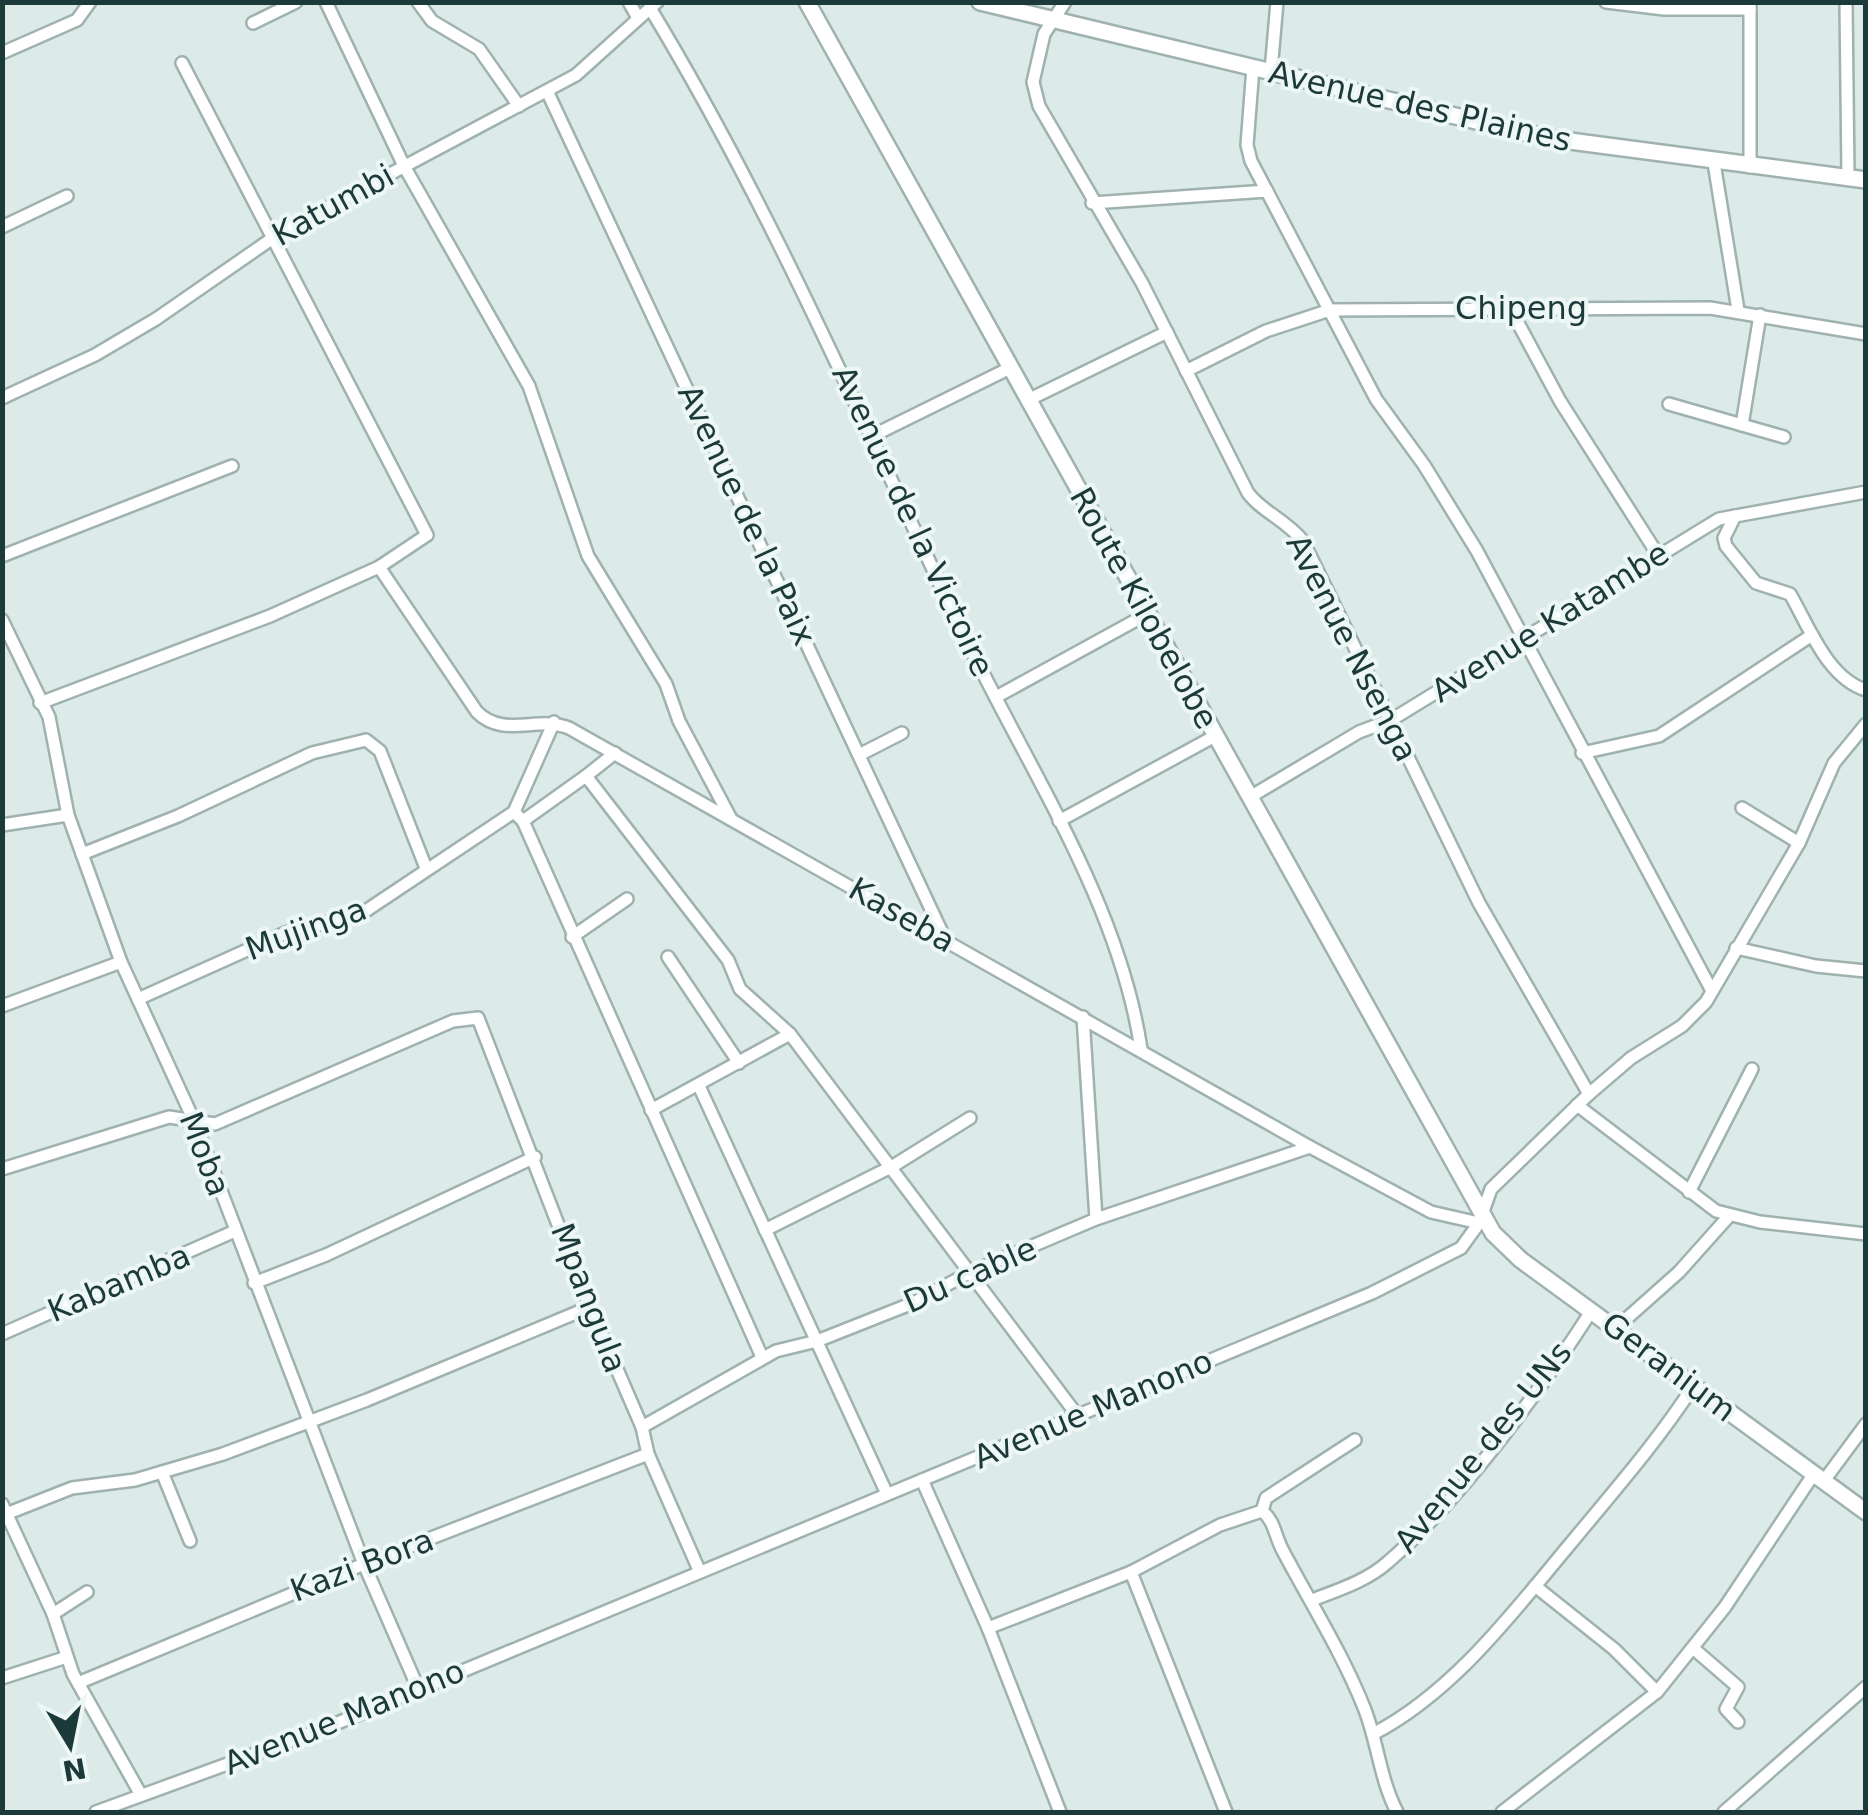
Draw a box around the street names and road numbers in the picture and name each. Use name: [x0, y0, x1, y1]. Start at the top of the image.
street label: Avenue des Plaines: [1265, 53, 1575, 159]
street label: Katumbi: [266, 156, 400, 254]
street label: Chipeng: [1455, 289, 1587, 327]
street label: Avenue de la Victoire: [824, 359, 1002, 683]
street label: Avenue de la Paix: [670, 379, 824, 651]
street label: Route Kilobelobe: [1062, 481, 1226, 735]
street label: Avenue Nsenga: [1278, 528, 1426, 768]
street label: Avenue Katambe: [1424, 534, 1676, 710]
street label: Kaseba: [842, 869, 962, 961]
street label: Mujinga: [240, 890, 372, 968]
street label: Moba: [172, 1107, 238, 1201]
street label: Mpangula: [543, 1218, 635, 1378]
street label: Du cable: [898, 1229, 1042, 1321]
street label: Kabamba: [42, 1236, 196, 1330]
street label: Geranium: [1595, 1304, 1743, 1430]
street label: Avenue des UNs: [1386, 1334, 1580, 1560]
street label: Avenue Manono: [968, 1341, 1218, 1477]
street label: Kazi Bora: [285, 1520, 439, 1610]
street label: Avenue Manono: [218, 1651, 470, 1783]

